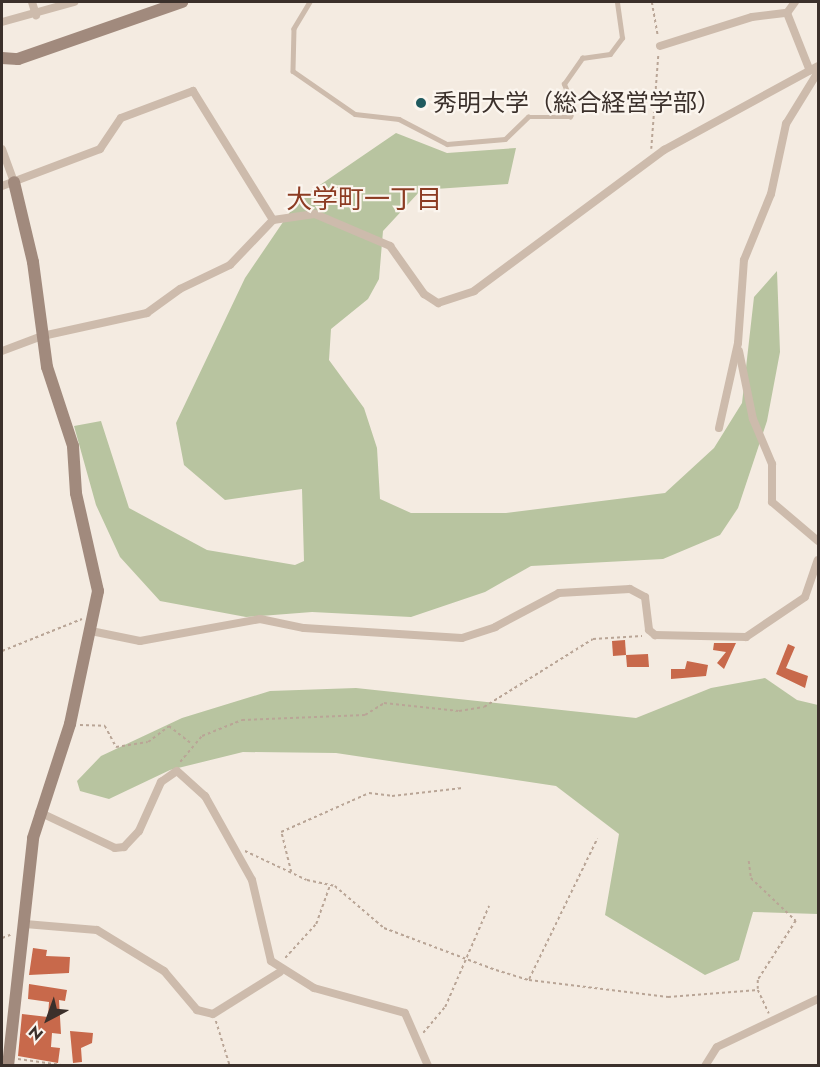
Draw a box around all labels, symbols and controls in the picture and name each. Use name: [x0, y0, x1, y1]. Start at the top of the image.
place label: 秀明大学（総合経営学部）: [433, 89, 721, 117]
marker: 秀明大学（総合経営学部）: [414, 96, 428, 110]
district label: 大学町一丁目: [286, 184, 442, 216]
north arrow: [18, 989, 78, 1049]
text: N: [24, 1020, 48, 1046]

